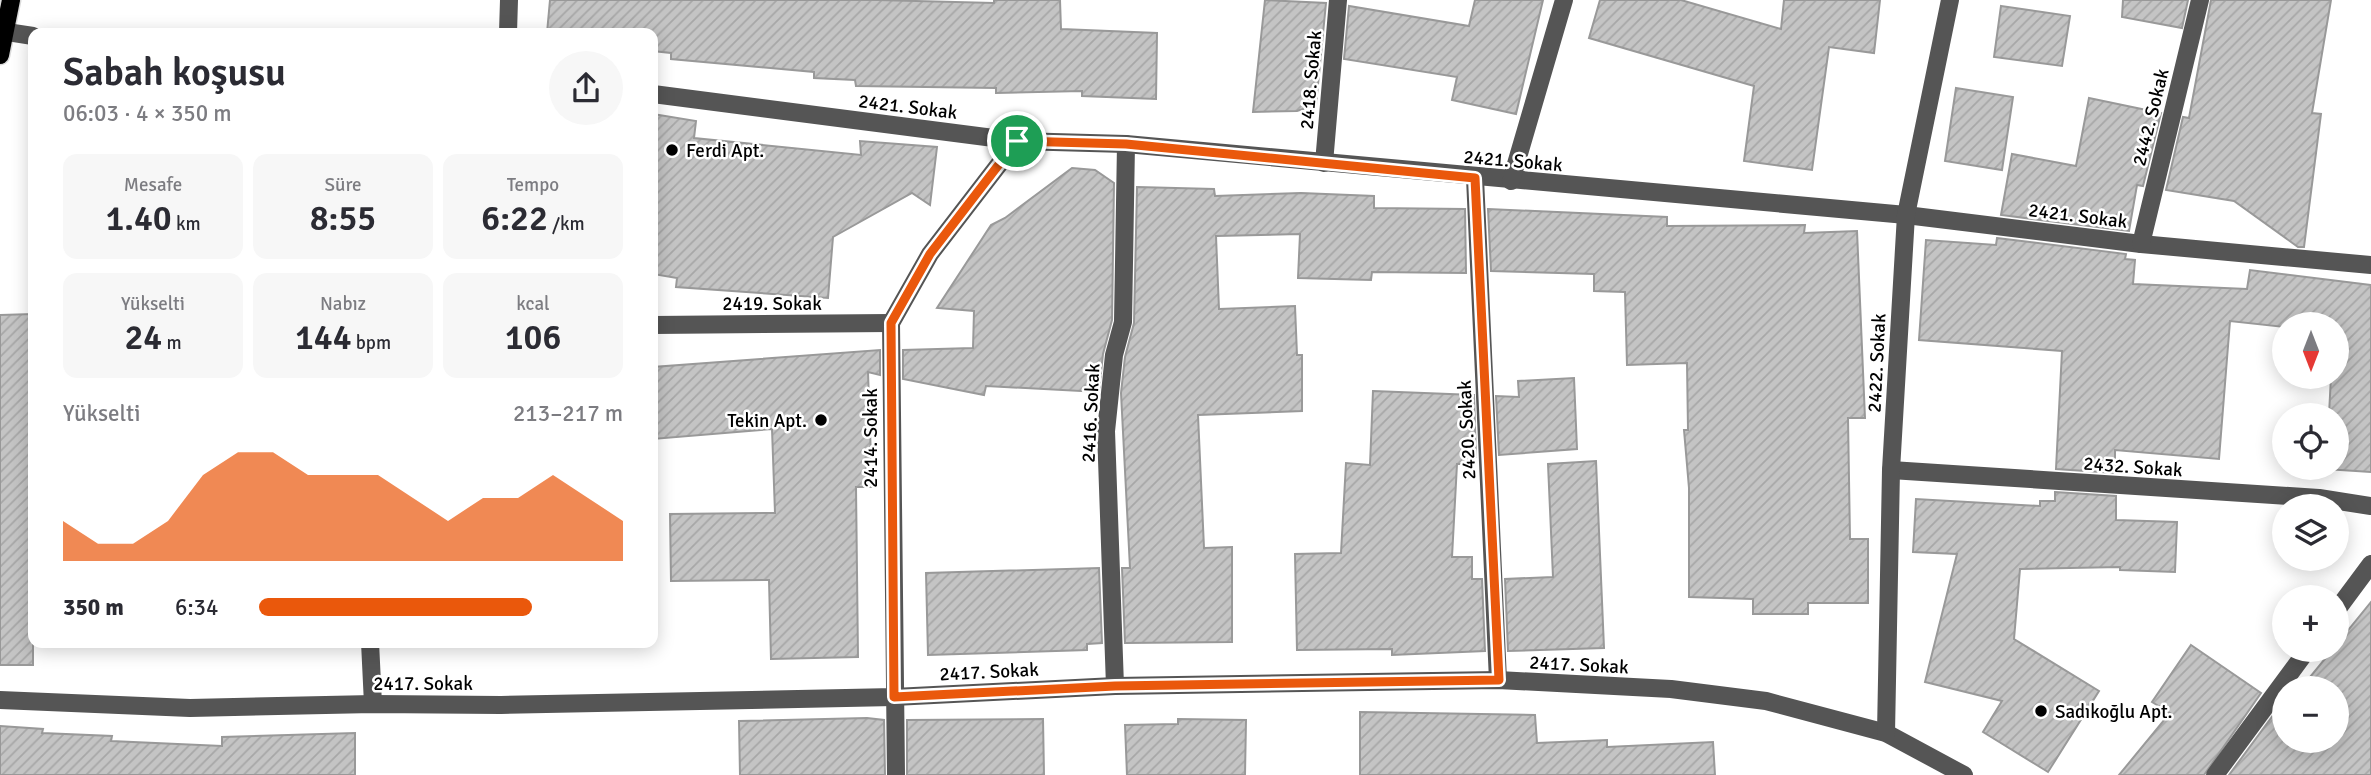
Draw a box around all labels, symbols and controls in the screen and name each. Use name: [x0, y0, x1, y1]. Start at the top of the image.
street label: 2418. Sokak: [1295, 29, 1327, 131]
text: Sabah koşusu: [63, 49, 286, 96]
button: share: [549, 51, 623, 125]
street label: 2442. Sokak: [2127, 66, 2175, 168]
street label: 2421. Sokak: [857, 89, 959, 125]
text: 06:03 · 4 × 350 m: [63, 99, 232, 128]
pin: [987, 111, 1047, 171]
icon: arrive: [998, 122, 1036, 160]
place label: Ferdi Apt.: [686, 139, 764, 163]
marker: Ferdi Apt.: [664, 142, 680, 158]
street label: 2421. Sokak: [1462, 145, 1564, 177]
text: Mesafe: [124, 173, 182, 197]
text: Süre: [324, 173, 362, 197]
text: Tempo: [507, 173, 559, 197]
text: 1.40: [105, 197, 172, 240]
text: 8:55: [310, 197, 376, 240]
text: 6:22: [481, 197, 548, 240]
street label: 2421. Sokak: [2027, 198, 2129, 234]
text: km: [172, 212, 201, 236]
text: /km: [548, 212, 585, 236]
text: Yükselti: [121, 292, 185, 316]
text: Nabız: [320, 292, 366, 316]
text: kcal: [516, 292, 550, 316]
street label: 2419. Sokak: [722, 292, 822, 316]
street label: 2422. Sokak: [1862, 312, 1892, 413]
north arrow: [2272, 312, 2348, 388]
map controls: [2272, 312, 2349, 753]
text: 24: [124, 316, 162, 359]
text: 144: [295, 316, 352, 359]
text: 106: [505, 316, 561, 359]
text: m: [162, 331, 182, 355]
text: bpm: [352, 331, 391, 355]
street label: 2416. Sokak: [1076, 362, 1106, 463]
street label: 2420. Sokak: [1452, 379, 1482, 480]
street label: 2414. Sokak: [859, 388, 883, 488]
text: Yükselti: [63, 399, 140, 428]
text: 213–217 m: [513, 399, 623, 428]
button: locate: [2272, 403, 2349, 480]
place label: Tekin Apt.: [727, 409, 807, 433]
marker: Tekin Apt.: [813, 412, 829, 428]
street label: 2432. Sokak: [2083, 452, 2184, 482]
button: layers: [2272, 494, 2349, 571]
button: +: [2272, 585, 2349, 662]
text: 350 m: [63, 593, 124, 622]
text: 6:34: [175, 593, 218, 622]
street label: 2417. Sokak: [1529, 650, 1630, 680]
street label: 2417. Sokak: [939, 657, 1040, 687]
street label: 2417. Sokak: [373, 672, 473, 696]
button: −: [2272, 676, 2349, 753]
place label: Sadıkoğlu Apt.: [2055, 700, 2173, 724]
marker: Sadıkoğlu Apt.: [2033, 703, 2049, 719]

